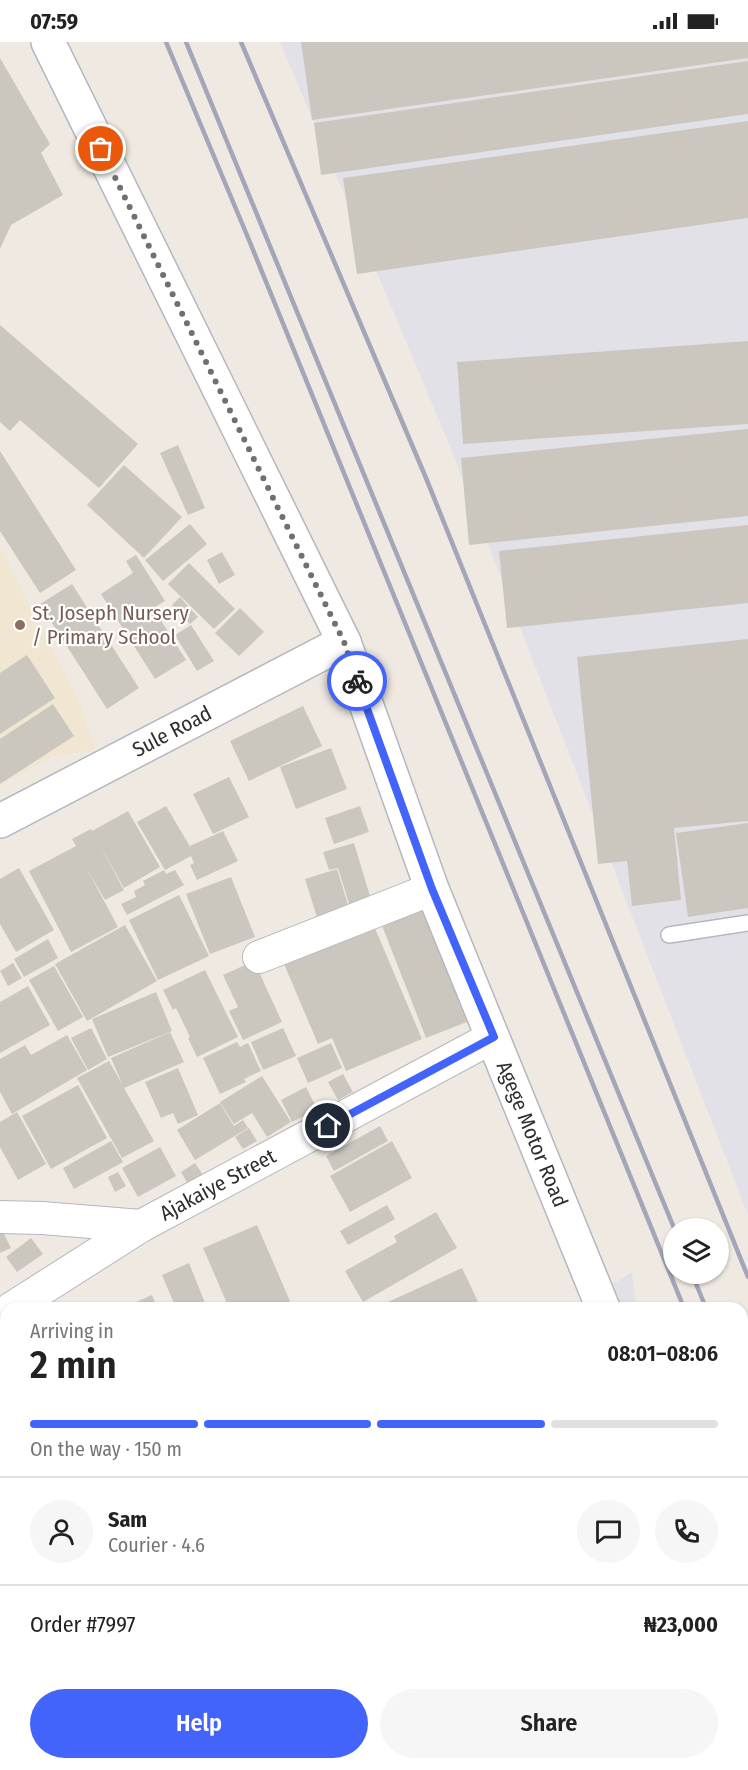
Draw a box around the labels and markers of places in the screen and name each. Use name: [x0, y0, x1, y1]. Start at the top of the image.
pin: [75, 123, 126, 174]
place label: St. Joseph Nursery / Primary School: [32, 600, 189, 650]
marker: St. Joseph Nursery / Primary School: [13, 618, 27, 632]
pin: [302, 1100, 353, 1151]

